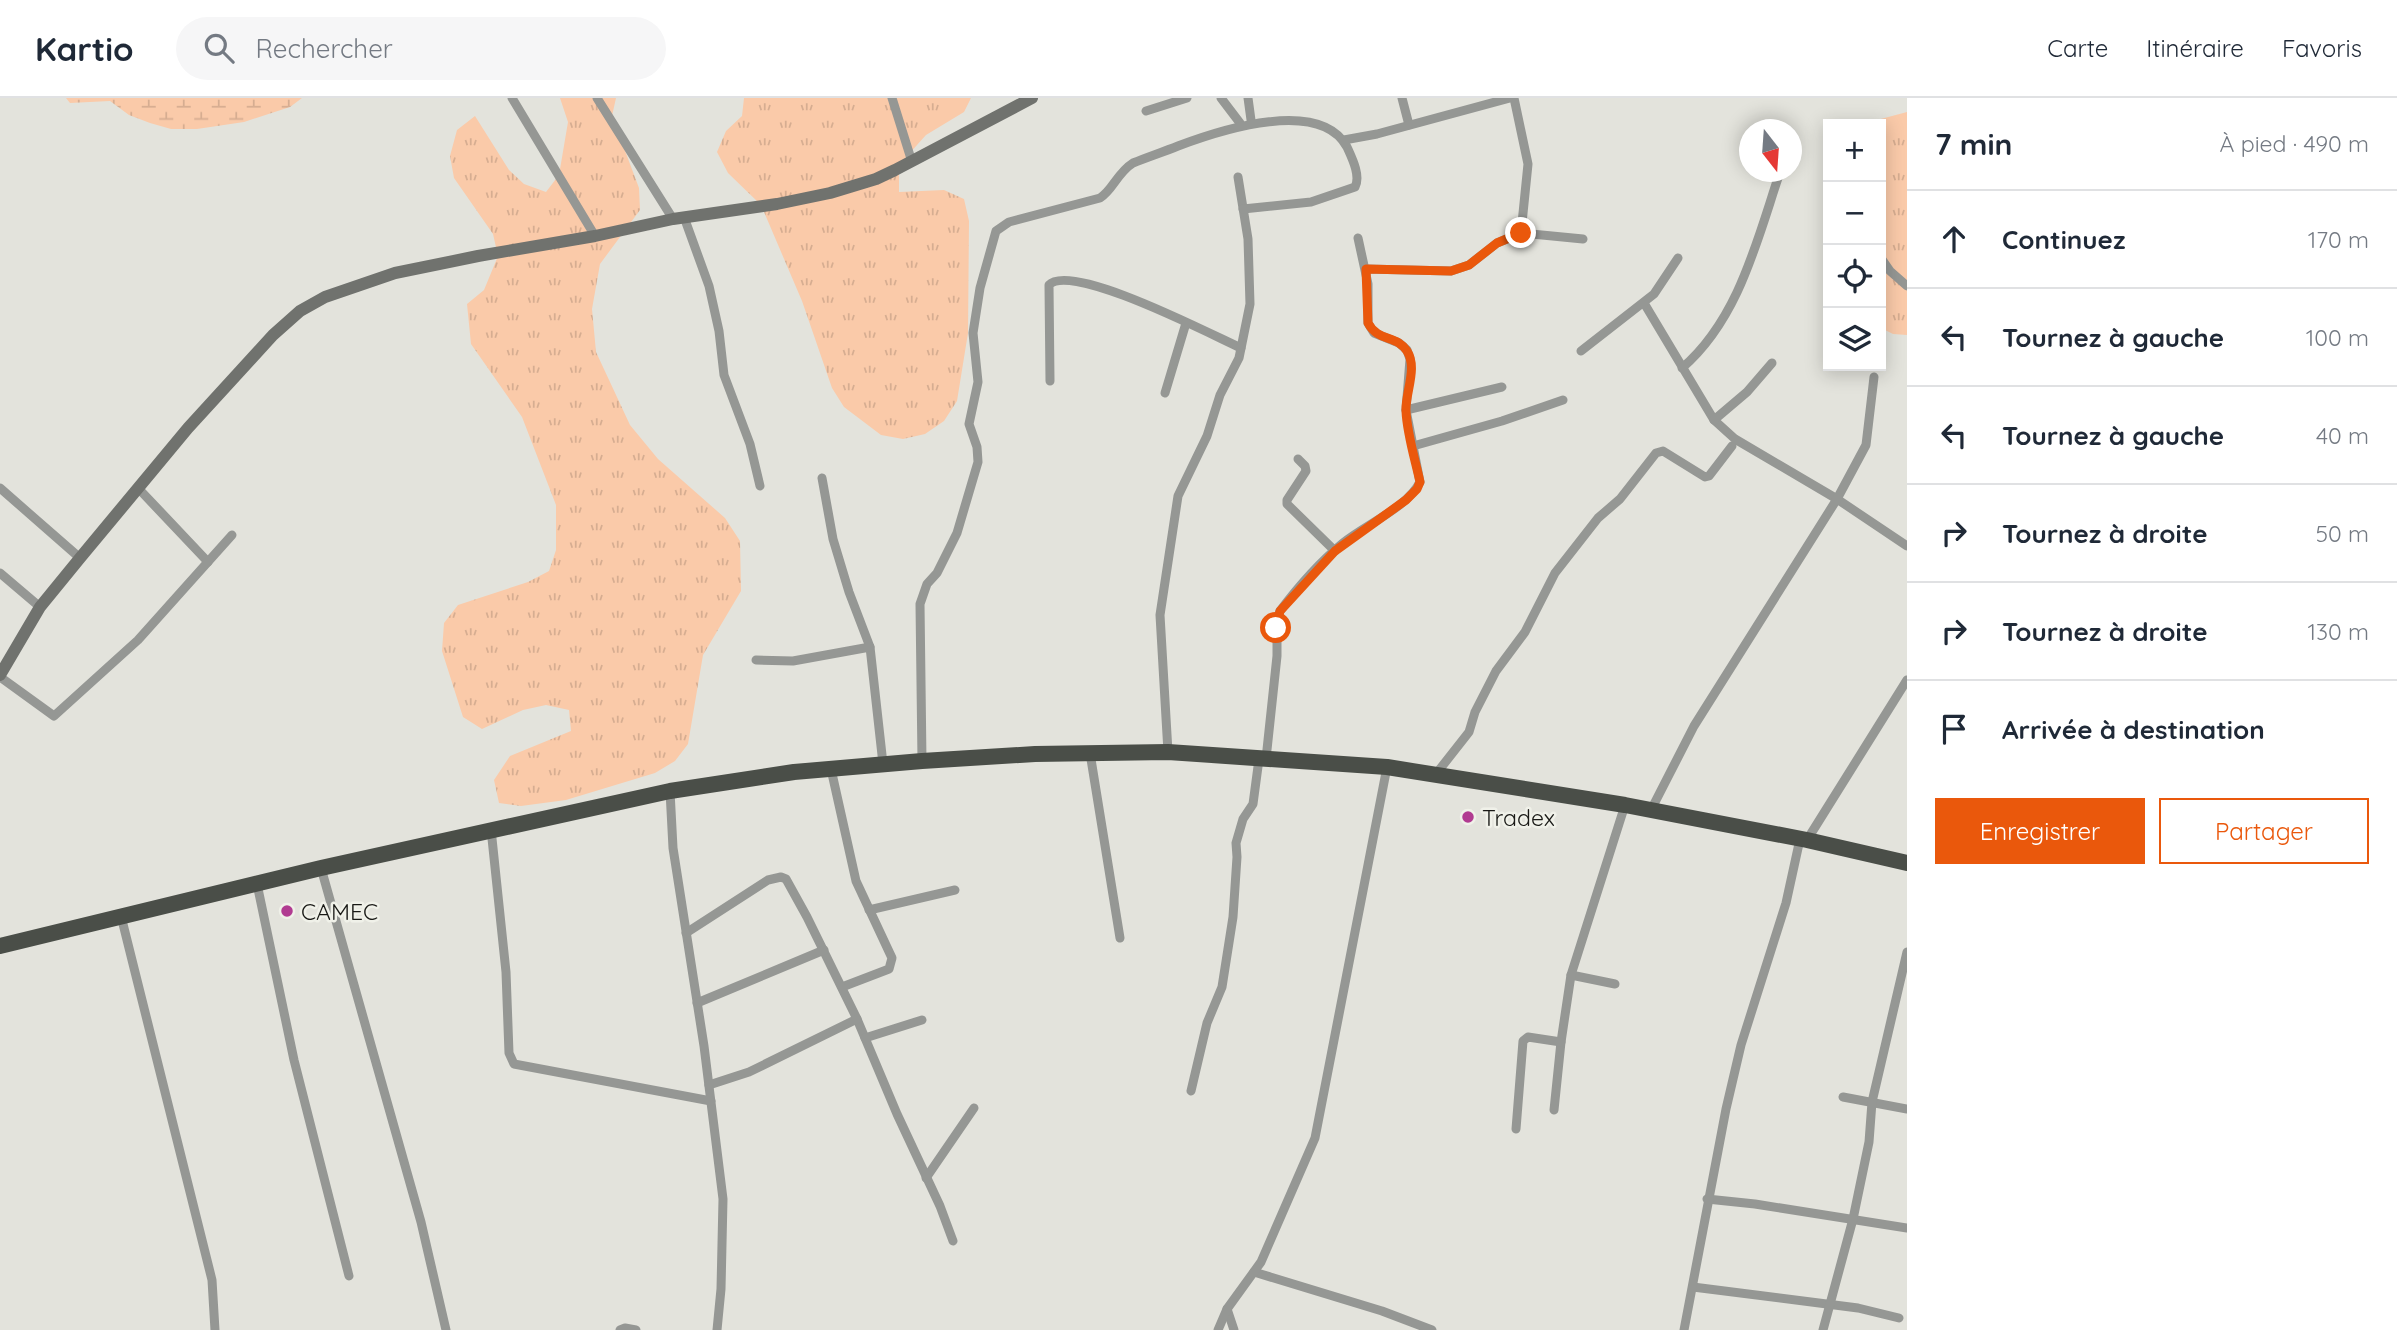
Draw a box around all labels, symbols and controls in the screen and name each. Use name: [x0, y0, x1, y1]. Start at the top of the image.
search box: [176, 17, 666, 80]
text: Kartio: [35, 28, 134, 69]
icon: search: [200, 29, 238, 67]
text: Rechercher: [256, 32, 393, 65]
text: Carte: [2047, 33, 2108, 63]
text: Itinéraire: [2146, 33, 2244, 63]
text: Favoris: [2282, 33, 2362, 63]
north arrow: [1739, 119, 1802, 182]
map controls: [1823, 119, 1886, 371]
button: +: [1823, 119, 1886, 182]
text: 7 min: [1935, 125, 2013, 163]
text: À pied · 490 m: [2220, 129, 2369, 158]
button: −: [1823, 182, 1886, 245]
route end: [1505, 217, 1536, 248]
icon: ahead: [1935, 220, 1973, 258]
text: Continuez: [2002, 223, 2125, 256]
text: 170 m: [2308, 225, 2369, 254]
button: locate: [1823, 245, 1886, 308]
button: layers: [1823, 308, 1886, 371]
icon: left: [1935, 318, 1973, 356]
text: Tournez à gauche: [2002, 321, 2224, 354]
text: 100 m: [2306, 323, 2369, 352]
icon: left: [1935, 416, 1973, 454]
text: Tournez à gauche: [2002, 419, 2224, 452]
text: 40 m: [2316, 421, 2369, 450]
icon: right: [1935, 514, 1973, 552]
text: Tournez à droite: [2002, 517, 2207, 550]
text: 50 m: [2316, 519, 2369, 548]
route start: [1260, 612, 1291, 643]
icon: right: [1935, 612, 1973, 650]
text: Tournez à droite: [2002, 615, 2207, 648]
text: 130 m: [2307, 617, 2369, 646]
icon: arrive: [1935, 710, 1973, 748]
text: Arrivée à destination: [2002, 713, 2265, 746]
button: Enregistrer: [1935, 798, 2145, 864]
button: Partager: [2159, 798, 2369, 864]
place label: Tradex: [1482, 803, 1555, 832]
marker: Tradex: [1460, 809, 1476, 825]
place label: CAMEC: [301, 897, 378, 926]
marker: CAMEC: [279, 903, 295, 919]

